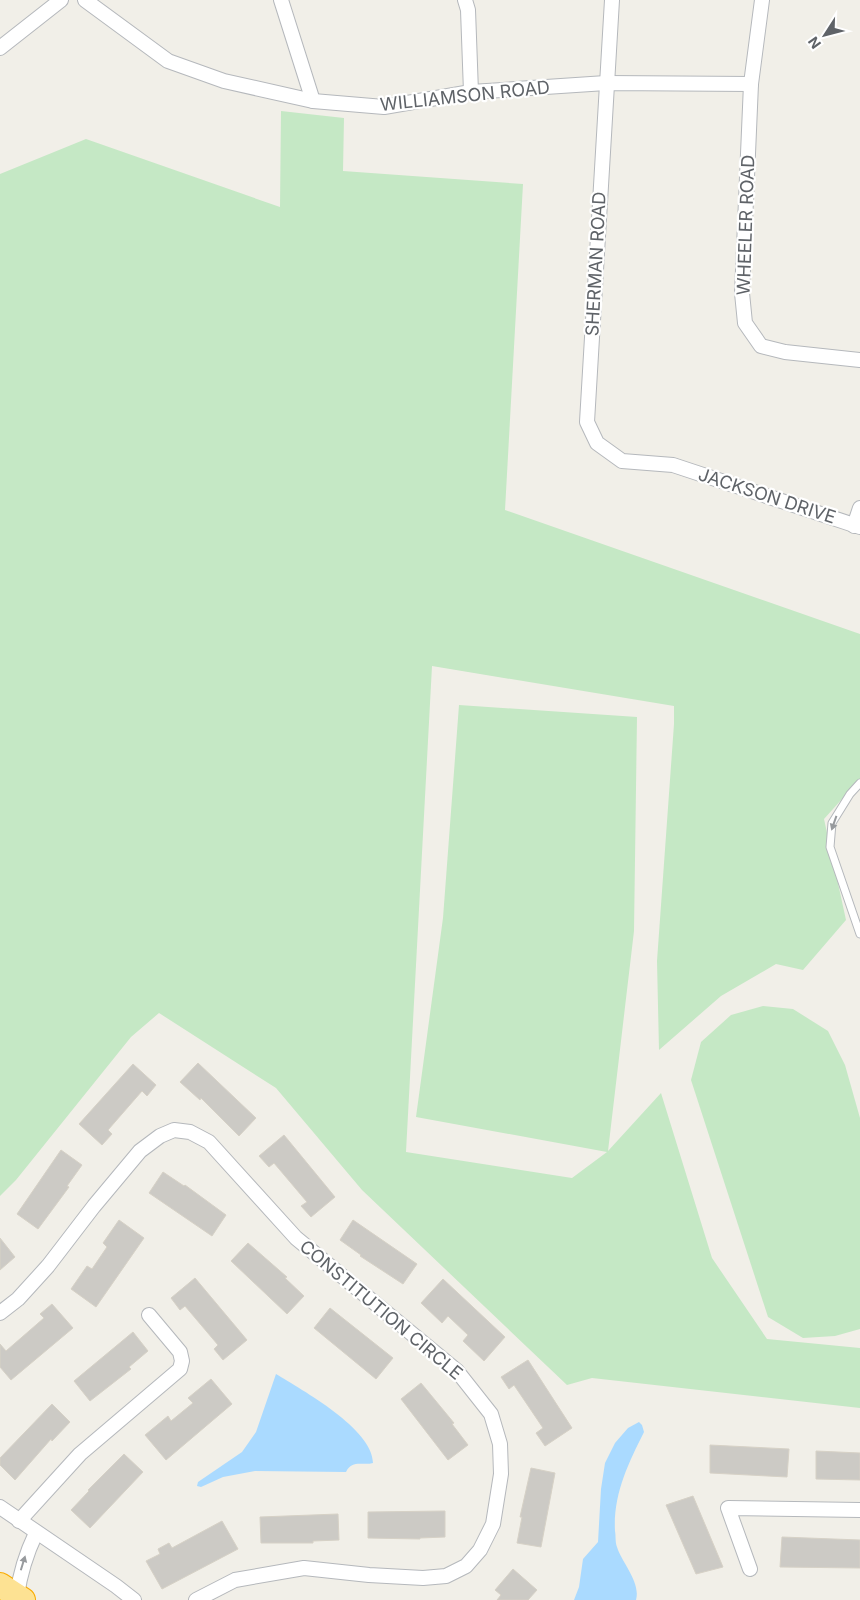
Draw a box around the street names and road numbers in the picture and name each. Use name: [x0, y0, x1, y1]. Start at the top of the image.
street label: WILLIAMSON ROAD: [379, 76, 551, 115]
street label: WHEELER ROAD: [733, 154, 758, 296]
street label: SHERMAN ROAD: [581, 191, 610, 337]
street label: JACKSON DRIVE: [696, 463, 839, 528]
street label: CONSTITUTION CIRCLE: [296, 1235, 467, 1384]

